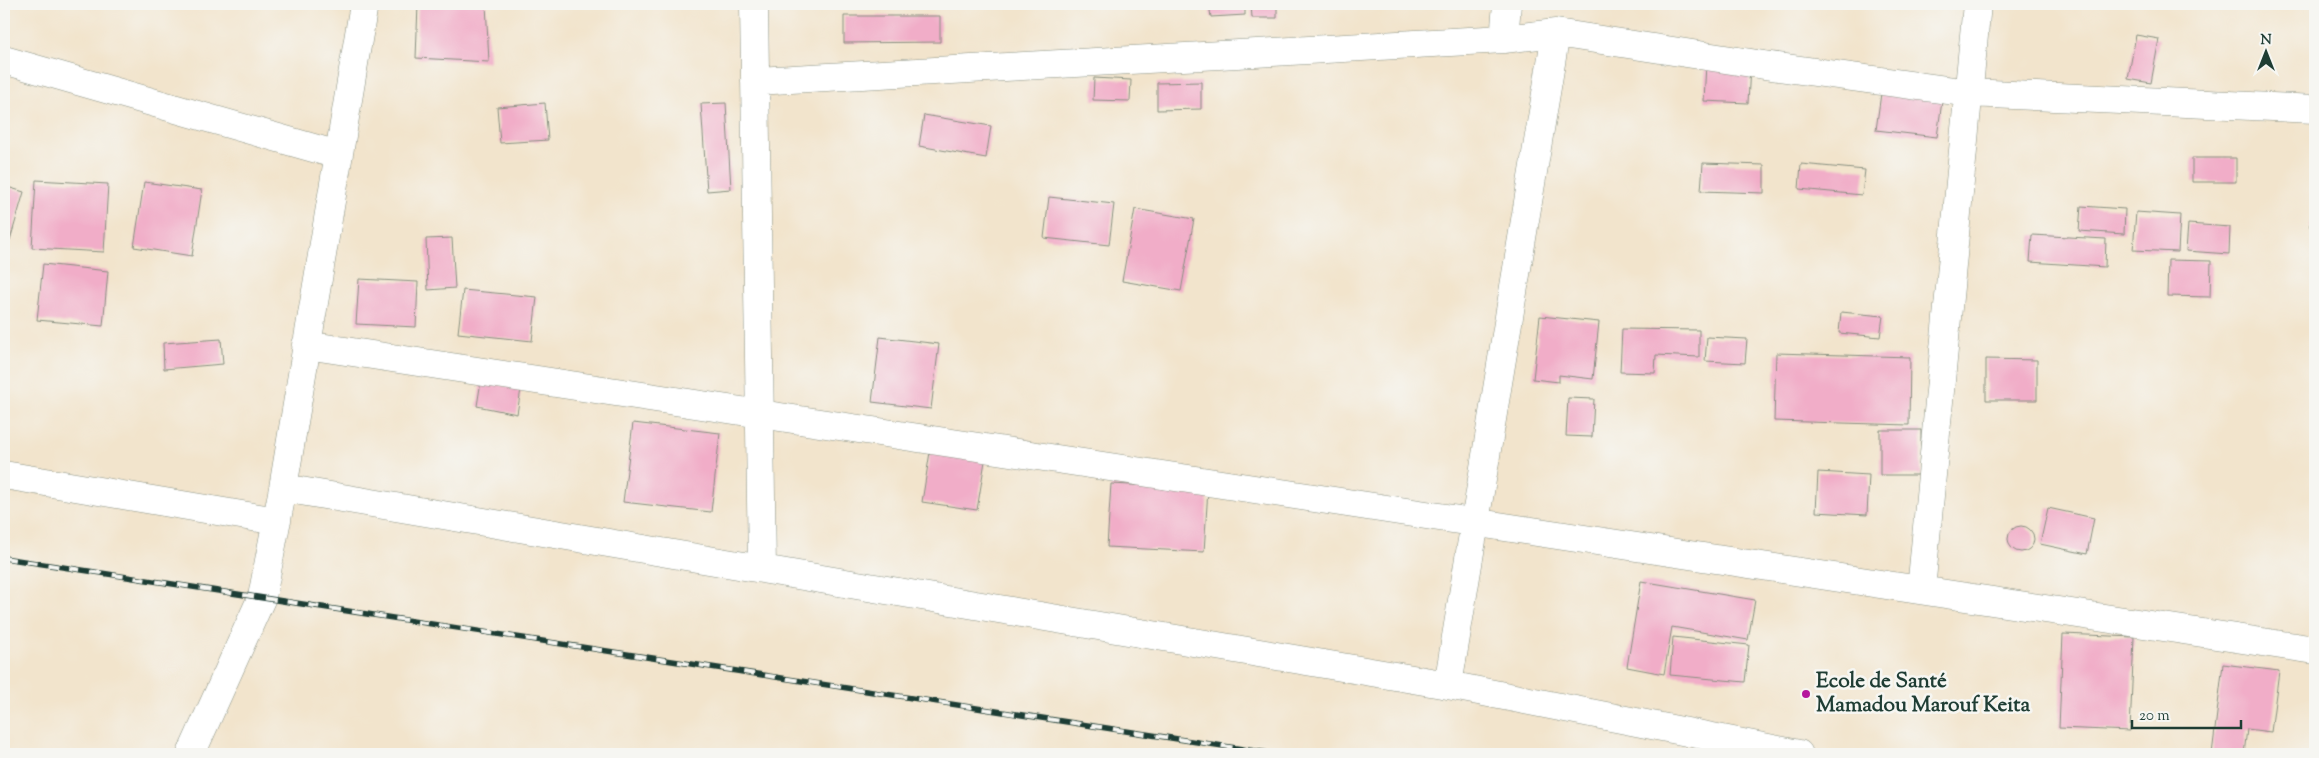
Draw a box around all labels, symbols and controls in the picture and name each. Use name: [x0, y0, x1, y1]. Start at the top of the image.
north arrow: [2242, 28, 2292, 78]
text: N: [2260, 31, 2272, 51]
place label: Ecole de Santé Mamadou Marouf Keita: [1816, 667, 2030, 721]
marker: Ecole de Santé Mamadou Marouf Keita: [1800, 688, 1812, 700]
scale bar: [2132, 698, 2240, 730]
text: 20 m: [2139, 706, 2170, 727]

